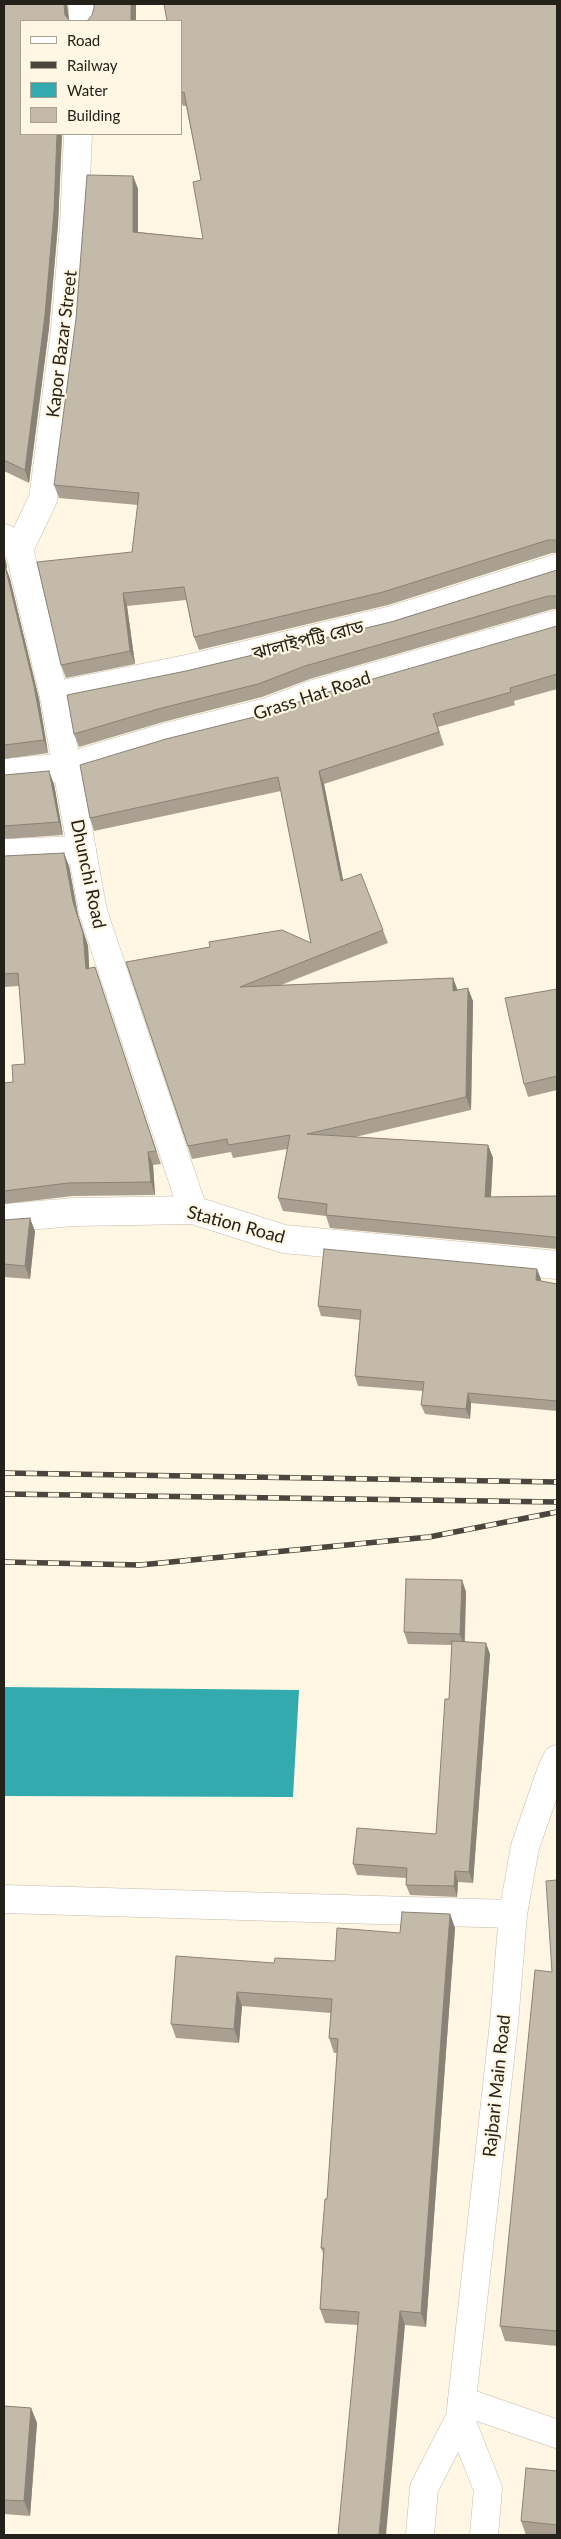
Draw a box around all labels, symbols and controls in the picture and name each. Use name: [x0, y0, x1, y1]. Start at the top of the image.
legend: [20, 20, 182, 135]
text: Road: [67, 31, 100, 49]
text: Railway: [67, 56, 118, 74]
text: Water: [67, 81, 108, 99]
text: Building: [67, 106, 120, 124]
street label: Kapor Bazar Street: [42, 269, 82, 419]
street label: ঝালাইপট্টি রোড: [250, 616, 366, 664]
street label: Grass Hat Road: [251, 667, 373, 725]
street label: Dhunchi Road: [66, 817, 110, 931]
street label: Station Road: [185, 1202, 287, 1248]
street label: Rajbari Main Road: [479, 2014, 515, 2158]

